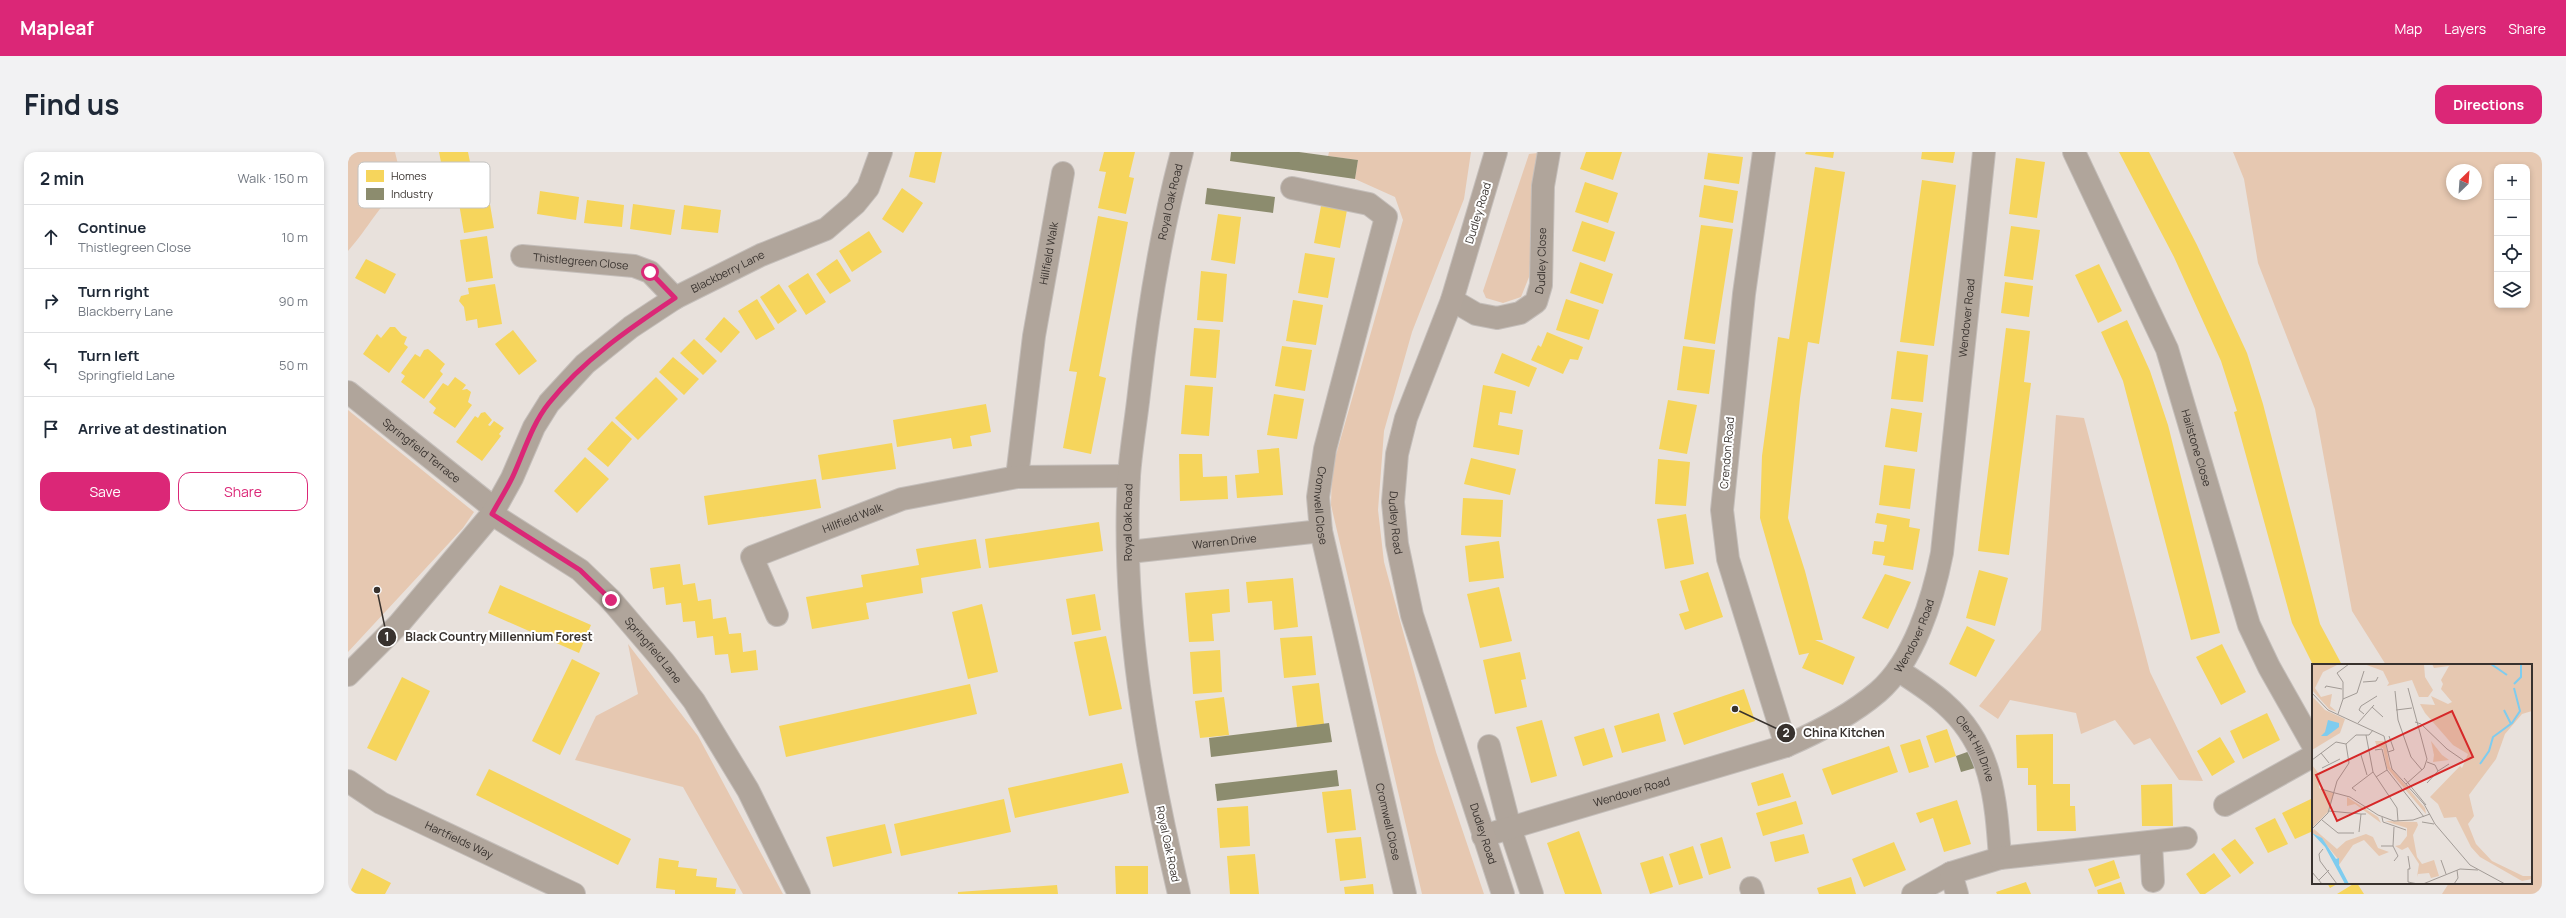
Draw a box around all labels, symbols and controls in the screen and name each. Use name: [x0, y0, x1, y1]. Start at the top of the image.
text: Mapleaf: [20, 15, 94, 41]
text: Map: [2394, 19, 2422, 38]
text: Layers: [2444, 19, 2486, 38]
text: Share: [2508, 19, 2546, 38]
text: Find us: [24, 85, 119, 123]
button: Directions: [2435, 85, 2542, 124]
legend: [358, 162, 490, 208]
street label: Royal Oak Road: [1154, 162, 1186, 241]
north arrow: [2446, 164, 2482, 200]
map controls: [2494, 164, 2530, 308]
button: +: [2494, 164, 2530, 200]
text: 2 min: [40, 167, 84, 190]
text: Homes: [391, 168, 427, 183]
text: Walk · 150 m: [237, 169, 308, 187]
street label: Dudley Road: [1461, 180, 1494, 245]
text: Industry: [391, 186, 433, 201]
button: −: [2494, 200, 2530, 236]
text: Continue: [78, 217, 146, 238]
street label: Hillfield Walk: [1035, 220, 1061, 286]
icon: ahead: [40, 226, 62, 248]
street label: Dudley Close: [1531, 227, 1549, 296]
text: 10 m: [281, 228, 308, 246]
button: locate: [2494, 236, 2530, 272]
text: Thistlegreen Close: [78, 238, 191, 256]
street label: Blackberry Lane: [688, 246, 767, 296]
street label: Thistlegreen Close: [532, 249, 630, 273]
route start: [641, 263, 659, 281]
button: layers: [2494, 272, 2530, 308]
street label: Wendover Road: [1955, 278, 1978, 358]
text: Turn right: [78, 281, 149, 302]
icon: right: [40, 290, 62, 312]
text: 90 m: [278, 292, 308, 310]
text: Blackberry Lane: [78, 302, 173, 320]
text: Turn left: [78, 345, 140, 366]
icon: left: [40, 354, 62, 376]
text: 50 m: [279, 356, 308, 374]
text: Springfield Lane: [78, 366, 175, 384]
street label: Hailstone Close: [2178, 407, 2216, 489]
street label: Springfield Terrace: [380, 414, 464, 486]
street label: Crendon Road: [1716, 416, 1737, 490]
icon: arrive: [40, 418, 62, 440]
text: Arrive at destination: [78, 418, 227, 439]
street label: Cromwell Close: [1311, 465, 1332, 547]
button: Save: [40, 472, 170, 511]
button: Share: [178, 472, 308, 511]
street label: Royal Oak Road: [1120, 483, 1136, 561]
street label: Dudley Road: [1386, 490, 1407, 555]
street label: Hillfield Walk: [820, 499, 885, 536]
street label: Warren Drive: [1191, 530, 1258, 552]
route end: [602, 591, 620, 609]
street label: Wendover Road: [1890, 597, 1937, 675]
street label: Springfield Lane: [622, 613, 686, 687]
callout: Black Country Millennium Forest: [377, 625, 600, 649]
text: 1: [384, 628, 390, 645]
text: Black Country Millennium Forest: [405, 628, 593, 645]
inset map: [2312, 664, 2532, 884]
street label: Clent Hill Drive: [1953, 712, 1998, 784]
callout: China Kitchen: [1776, 721, 1893, 745]
text: 2: [1782, 724, 1790, 741]
text: China Kitchen: [1803, 724, 1885, 741]
street label: Wendover Road: [1591, 773, 1672, 810]
street label: Cromwell Close: [1373, 782, 1405, 862]
street label: Dudley Road: [1467, 801, 1501, 866]
street label: Royal Oak Road: [1153, 804, 1184, 883]
street label: Hartfields Way: [423, 817, 496, 862]

